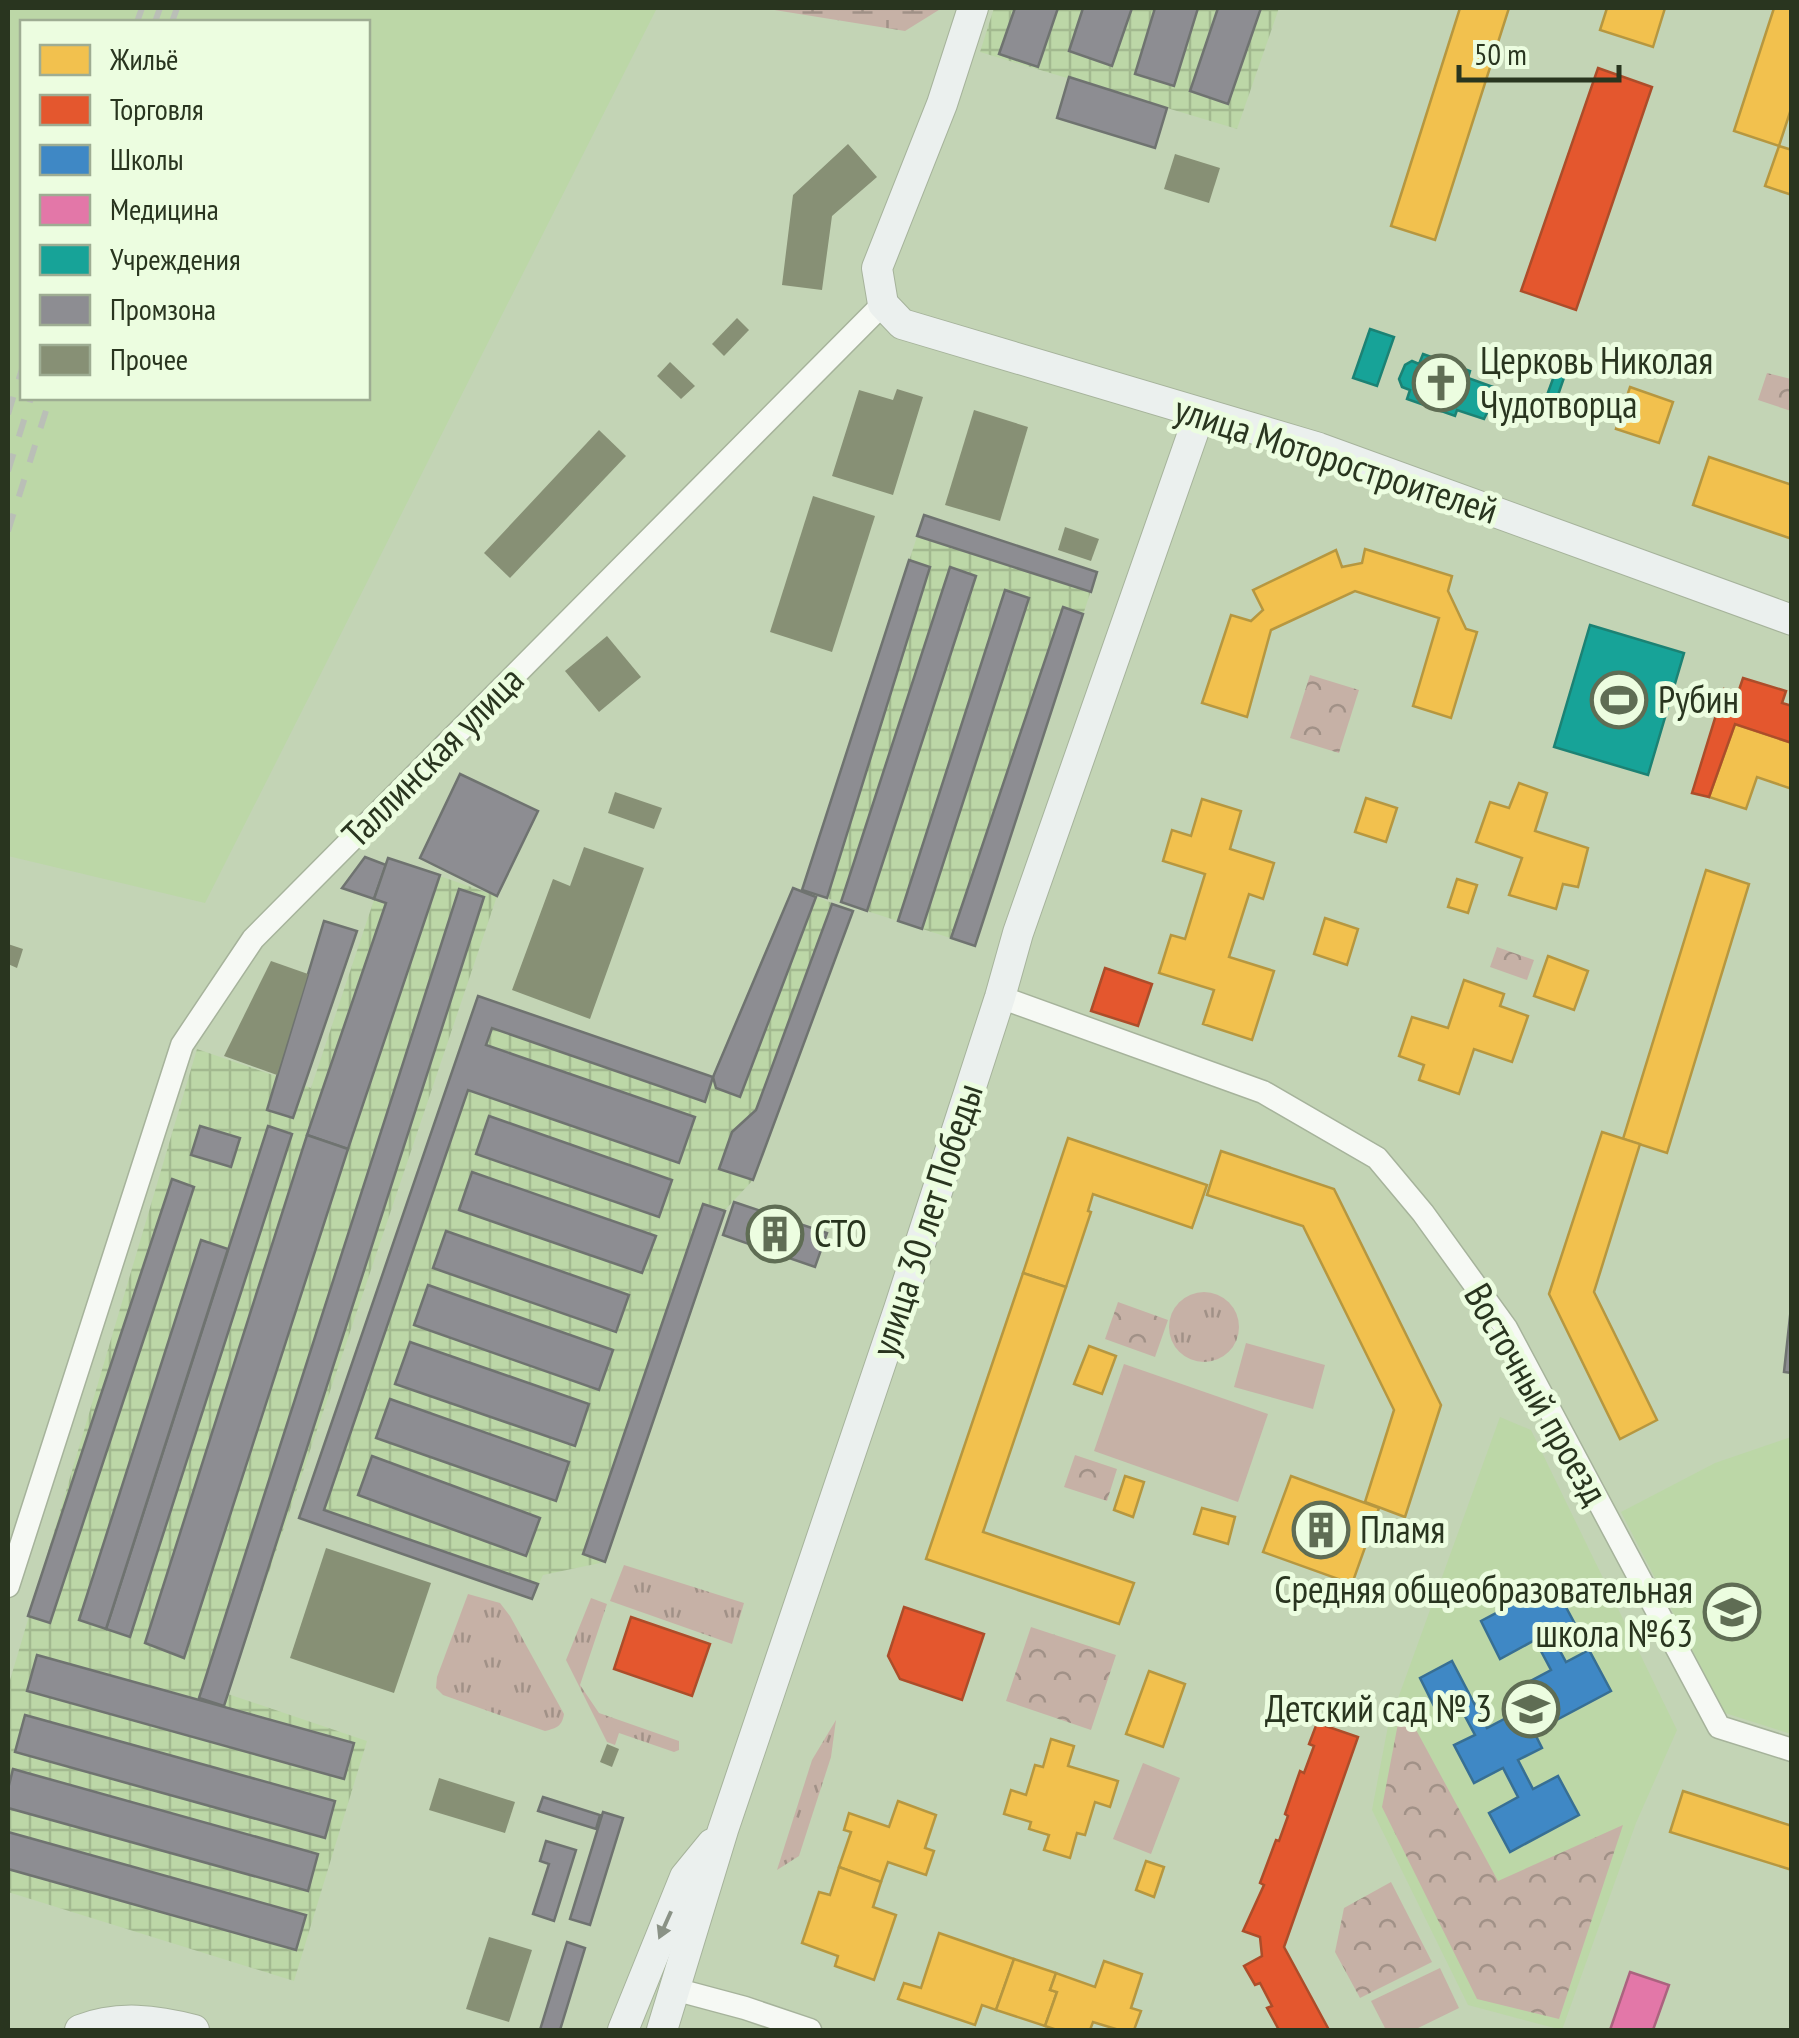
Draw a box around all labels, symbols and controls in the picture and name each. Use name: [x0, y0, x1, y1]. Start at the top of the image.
legend: [20, 20, 370, 400]
scale bar: [1459, 20, 1619, 82]
text: 50 m: [1474, 34, 1527, 73]
text: Жильё: [109, 39, 178, 78]
text: Торговля: [110, 89, 204, 128]
text: Школы: [110, 139, 184, 178]
text: Медицина: [110, 189, 219, 228]
text: Учреждения: [110, 239, 241, 278]
text: Промзона: [110, 289, 216, 328]
place label: Церковь Николая Чудотворца: [1480, 335, 1713, 428]
text: Прочее: [110, 339, 188, 378]
church icon: Церковь Николая Чудотворца: [1411, 353, 1471, 413]
street label: улица Моторостроителей: [1169, 383, 1504, 534]
street label: Таллинская улица: [331, 655, 533, 857]
sports icon: Рубин: [1589, 670, 1649, 730]
place label: Рубин: [1658, 674, 1739, 723]
street label: улица 30 лет Победы: [858, 1077, 993, 1362]
building icon: СТО: [745, 1204, 805, 1264]
place label: СТО: [814, 1208, 867, 1257]
street label: Восточный проезд: [1454, 1274, 1620, 1513]
building icon: Пламя: [1291, 1500, 1351, 1560]
place label: Пламя: [1360, 1504, 1445, 1553]
place label: Средняя общеобразовательная школа №63: [1274, 1564, 1693, 1657]
school or university icon: Средняя общеобразовательная школа №63: [1702, 1582, 1762, 1642]
school or university icon: Детский сад № 3: [1501, 1679, 1561, 1739]
place label: Детский сад № 3: [1265, 1683, 1492, 1732]
one-way arrow: [657, 1910, 673, 1940]

